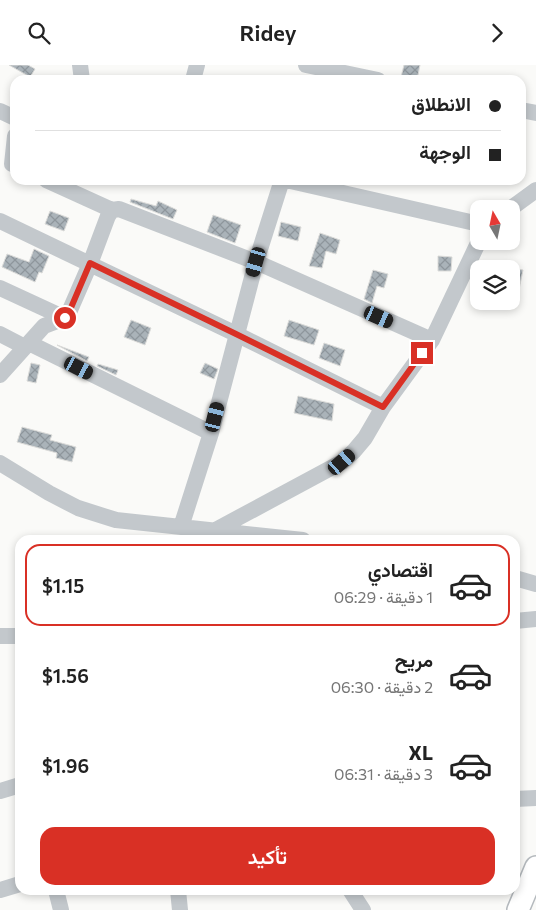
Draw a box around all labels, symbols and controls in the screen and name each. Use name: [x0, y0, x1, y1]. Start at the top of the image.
icon: search: [25, 19, 53, 47]
text: Ridey: [240, 19, 296, 46]
icon: forward: [483, 19, 511, 47]
text: الانطلاق: [411, 92, 471, 115]
text: الوجهة: [419, 140, 471, 163]
north arrow: [470, 200, 520, 250]
map controls: [470, 200, 520, 310]
car: [244, 246, 267, 278]
button: layers: [470, 260, 520, 310]
car: [362, 304, 395, 330]
route start: [54, 307, 76, 329]
route end: [411, 342, 433, 364]
car: [62, 355, 95, 381]
car: [204, 401, 225, 433]
car: [325, 446, 358, 478]
text: اقتصادي: [368, 558, 433, 581]
icon: car: [448, 563, 493, 608]
text: $1.15: [42, 574, 84, 597]
text: 1 دقيقة · 06:29: [334, 587, 433, 606]
text: مريح: [395, 648, 433, 671]
icon: car: [448, 653, 493, 698]
text: $1.56: [42, 664, 89, 687]
text: 2 دقيقة · 06:30: [331, 677, 433, 696]
text: XL: [408, 741, 433, 764]
icon: car: [448, 743, 493, 788]
text: $1.96: [42, 754, 89, 777]
text: 3 دقيقة · 06:31: [334, 764, 433, 783]
button: تأكيد: [40, 827, 495, 885]

